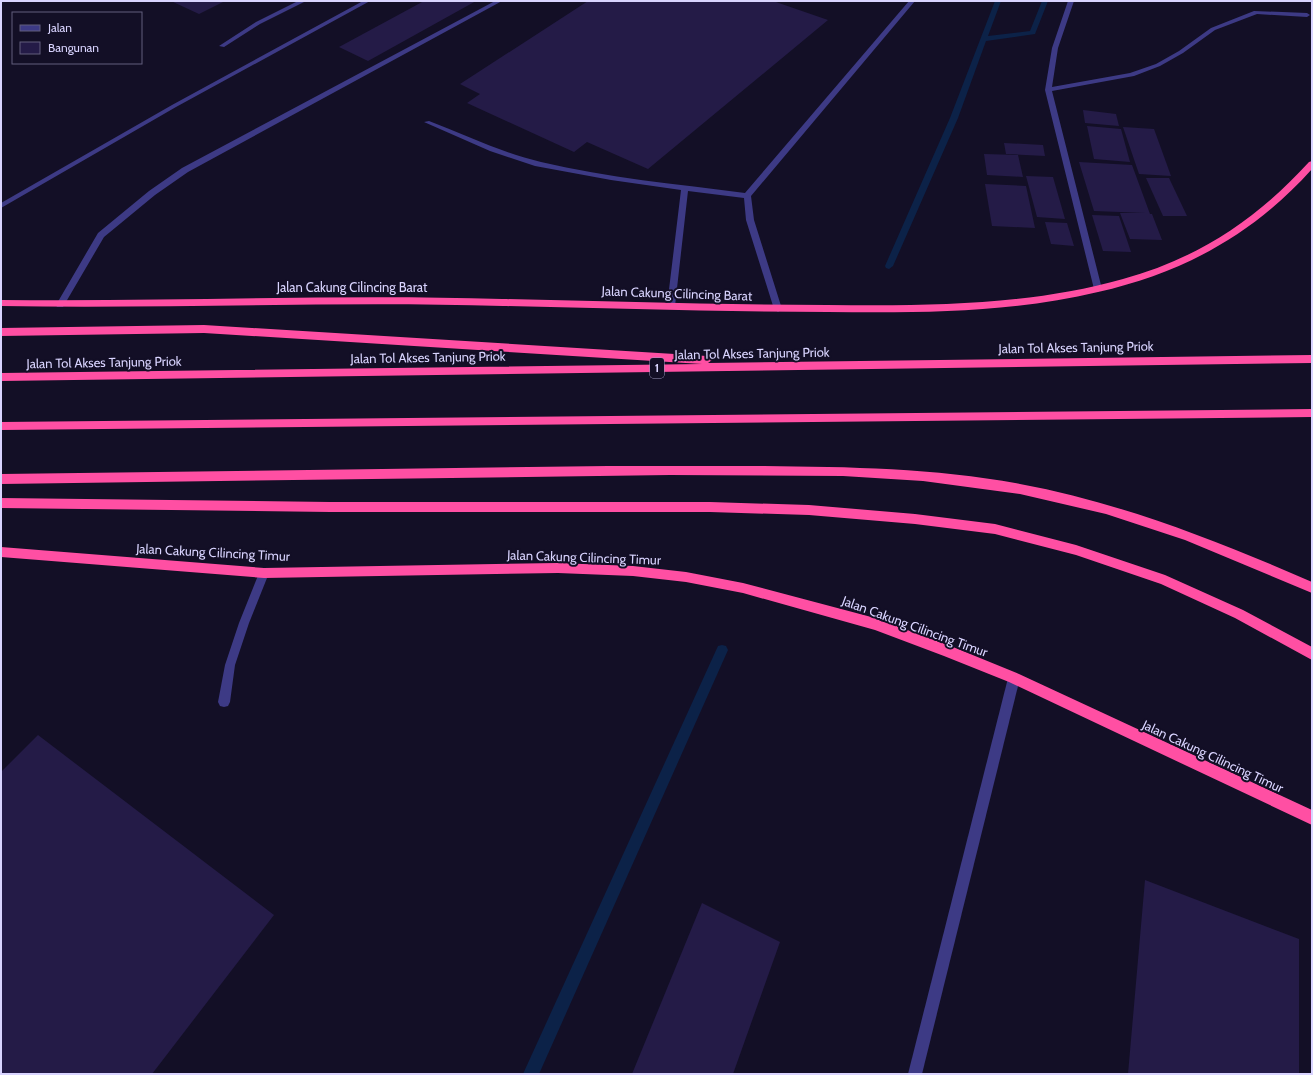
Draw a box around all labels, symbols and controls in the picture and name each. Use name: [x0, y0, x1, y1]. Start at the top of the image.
legend: [12, 12, 142, 64]
text: Jalan: [47, 20, 72, 35]
text: Bangunan: [48, 40, 99, 55]
street label: Jalan Cakung Cilincing Barat: [276, 279, 428, 295]
street label: Jalan Cakung Cilincing Barat: [600, 282, 753, 304]
street label: Jalan Tol Akses Tanjung Priok: [997, 338, 1154, 357]
street label: Jalan Tol Akses Tanjung Priok: [673, 344, 830, 363]
street label: Jalan Tol Akses Tanjung Priok: [349, 348, 506, 367]
street label: Jalan Tol Akses Tanjung Priok: [25, 353, 182, 372]
road number: 1: [650, 358, 664, 378]
street label: Jalan Cakung Cilincing Timur: [135, 540, 291, 564]
street label: Jalan Cakung Cilincing Timur: [506, 546, 662, 568]
street label: Jalan Cakung Cilincing Timur: [839, 592, 991, 660]
street label: Jalan Cakung Cilincing Timur: [1139, 716, 1287, 796]

